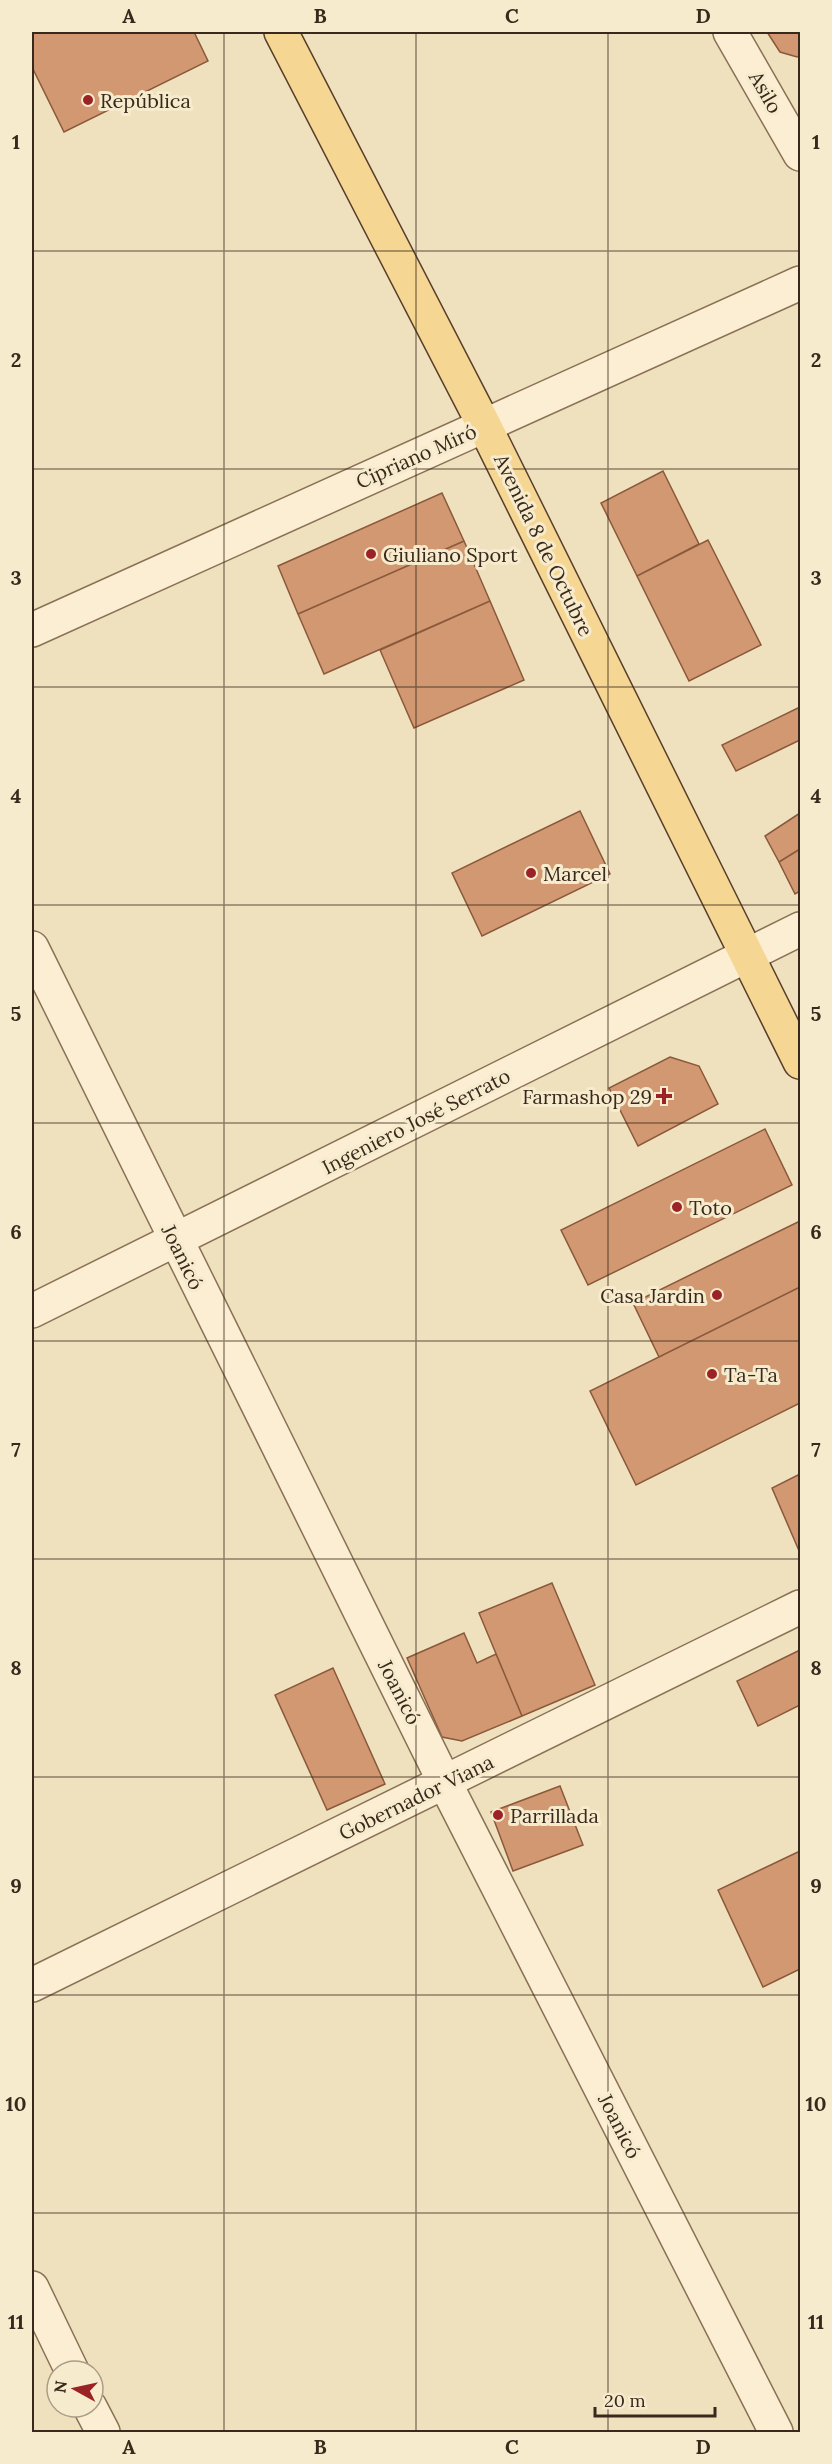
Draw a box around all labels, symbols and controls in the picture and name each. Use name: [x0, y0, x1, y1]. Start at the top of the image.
text: A: [122, 3, 136, 28]
text: B: [313, 3, 327, 28]
text: C: [505, 3, 519, 28]
text: D: [695, 3, 711, 28]
street label: Asilo: [744, 66, 788, 118]
place label: República: [100, 88, 191, 113]
marker: República: [81, 93, 95, 107]
text: 1: [12, 129, 20, 154]
text: 1: [812, 129, 820, 154]
text: 2: [11, 347, 21, 372]
text: 2: [811, 347, 821, 372]
street label: Cipriano Miró: [352, 418, 480, 494]
street label: Avenida 8 de Octubre: [489, 449, 599, 640]
place label: Giuliano Sport: [383, 542, 518, 567]
marker: Giuliano Sport: [364, 547, 378, 561]
text: 3: [10, 565, 22, 590]
text: 3: [810, 565, 822, 590]
text: 4: [11, 783, 22, 808]
text: 4: [811, 783, 822, 808]
place label: Marcel: [543, 861, 607, 886]
marker: Marcel: [524, 866, 538, 880]
text: 5: [11, 1001, 22, 1026]
text: 5: [811, 1001, 822, 1026]
street label: Ingeniero José Serrato: [318, 1063, 514, 1179]
place label: Farmashop 29: [522, 1084, 652, 1109]
marker: Farmashop 29: [657, 1089, 671, 1103]
place label: Toto: [689, 1195, 732, 1220]
marker: Toto: [670, 1200, 684, 1214]
text: 6: [10, 1219, 22, 1244]
street label: Joanicó: [156, 1219, 209, 1294]
text: 6: [810, 1219, 822, 1244]
place label: Casa Jardin: [600, 1283, 705, 1308]
marker: Casa Jardin: [710, 1288, 724, 1302]
place label: Ta-Ta: [724, 1362, 778, 1387]
marker: Ta-Ta: [705, 1367, 719, 1381]
text: 7: [11, 1437, 21, 1462]
text: 7: [811, 1437, 821, 1462]
text: 8: [10, 1655, 22, 1680]
street label: Joanicó: [373, 1655, 427, 1729]
text: 8: [810, 1655, 822, 1680]
street label: Gobernador Viana: [334, 1749, 498, 1845]
place label: Parrillada: [510, 1803, 599, 1828]
marker: Parrillada: [491, 1808, 505, 1822]
text: 9: [10, 1873, 22, 1898]
text: 9: [810, 1873, 822, 1898]
street label: Joanicó: [593, 2089, 647, 2163]
text: 10: [6, 2091, 26, 2116]
text: 10: [806, 2091, 826, 2116]
text: 11: [8, 2309, 24, 2334]
text: 11: [808, 2309, 824, 2334]
north arrow: [45, 2359, 105, 2419]
text: N: [49, 2379, 71, 2394]
scale bar: [595, 2380, 715, 2418]
text: 20 m: [604, 2389, 646, 2412]
text: A: [122, 2434, 136, 2459]
text: B: [313, 2434, 327, 2459]
text: C: [505, 2434, 519, 2459]
text: D: [695, 2434, 711, 2459]

